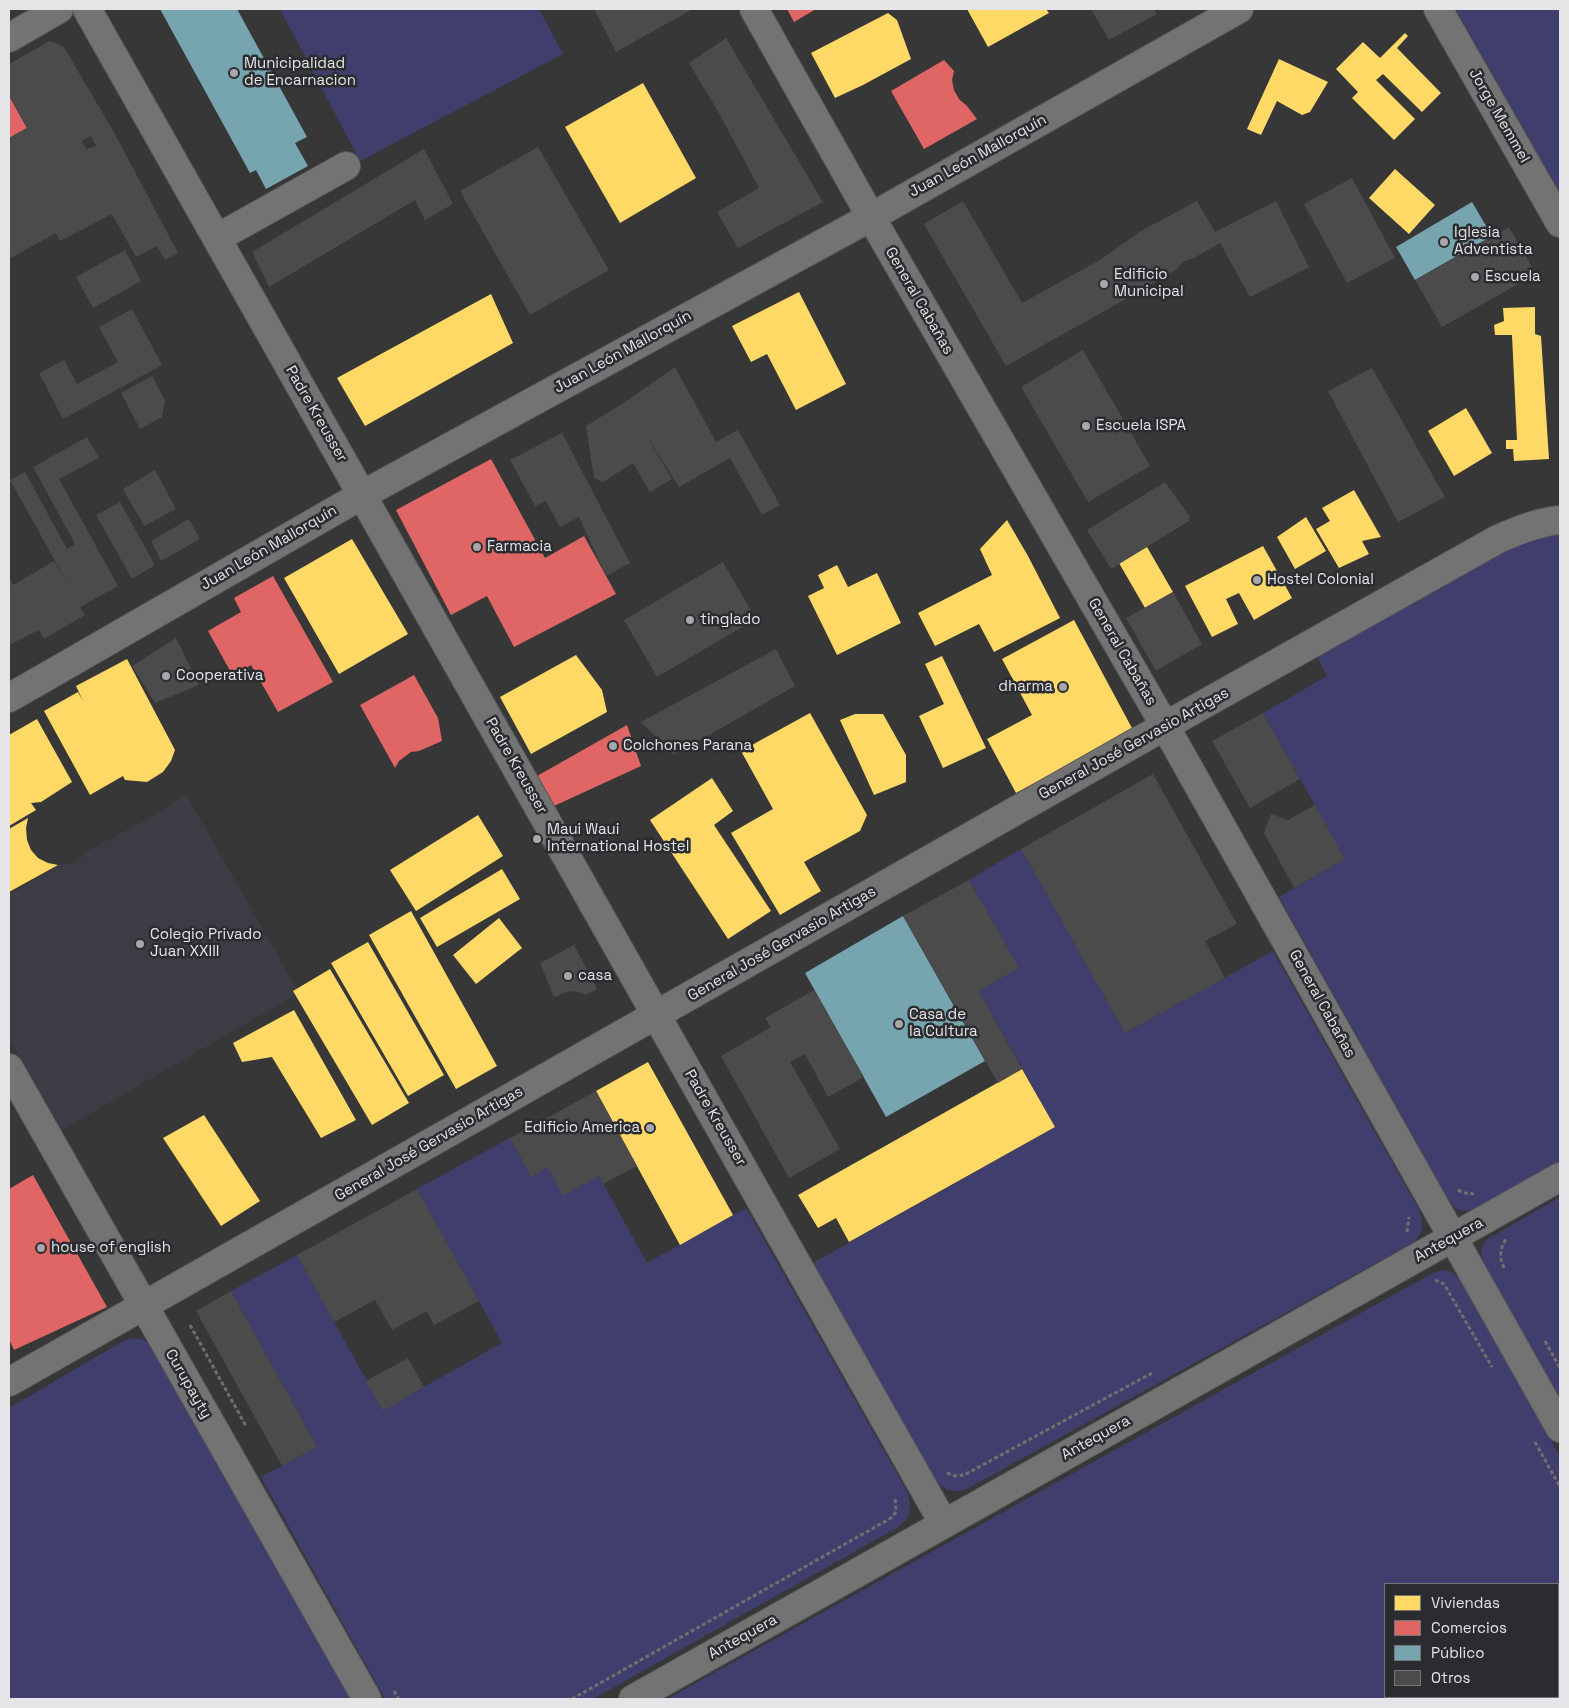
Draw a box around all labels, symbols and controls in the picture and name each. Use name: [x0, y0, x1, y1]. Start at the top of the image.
place label: Municipalidad de Encarnacion: [244, 55, 356, 90]
street label: Jorge Memmel: [1465, 66, 1533, 166]
marker: Municipalidad de Encarnacion: [228, 67, 240, 79]
street label: Juan León Mallorquín: [906, 111, 1050, 201]
place label: Iglesia Adventista: [1454, 224, 1533, 259]
marker: Iglesia Adventista: [1438, 236, 1450, 248]
street label: General Cabañas: [881, 244, 957, 358]
place label: Edificio Municipal: [1114, 266, 1184, 301]
place label: Escuela: [1485, 268, 1541, 286]
marker: Escuela: [1469, 271, 1481, 283]
marker: Edificio Municipal: [1098, 278, 1110, 290]
street label: Juan León Mallorquín: [551, 307, 695, 397]
street label: Padre Kreusser: [281, 363, 351, 465]
place label: Escuela ISPA: [1096, 417, 1186, 435]
marker: Escuela ISPA: [1080, 420, 1092, 432]
street label: Juan León Mallorquín: [198, 502, 340, 594]
place label: Farmacia: [487, 538, 552, 556]
marker: Farmacia: [471, 541, 483, 553]
place label: Hostel Colonial: [1267, 571, 1374, 589]
marker: Hostel Colonial: [1251, 574, 1263, 586]
street label: General Cabañas: [1084, 595, 1160, 709]
place label: tinglado: [700, 611, 760, 629]
marker: tinglado: [684, 614, 696, 626]
place label: Cooperativa: [176, 667, 263, 685]
marker: Cooperativa: [160, 670, 172, 682]
place label: dharma: [998, 678, 1053, 696]
marker: dharma: [1057, 681, 1069, 693]
street label: General José Gervasio Artigas: [1036, 684, 1232, 804]
street label: Padre Kreusser: [481, 715, 551, 817]
place label: Colchones Parana: [623, 737, 752, 755]
marker: Colchones Parana: [607, 740, 619, 752]
place label: Maui Waui International Hostel: [547, 821, 689, 856]
marker: Maui Waui International Hostel: [531, 833, 543, 845]
street label: General José Gervasio Artigas: [685, 883, 879, 1005]
place label: Colegio Privado Juan XXIII: [150, 926, 261, 961]
marker: Colegio Privado Juan XXIII: [134, 938, 146, 950]
street label: General Cabañas: [1285, 947, 1359, 1061]
place label: casa: [578, 967, 612, 985]
marker: casa: [562, 970, 574, 982]
place label: Casa de la Cultura: [909, 1006, 978, 1041]
marker: Casa de la Cultura: [893, 1018, 905, 1030]
street label: Padre Kreusser: [680, 1067, 750, 1169]
street label: General José Gervasio Artigas: [332, 1083, 526, 1205]
place label: Edificio America: [524, 1119, 640, 1137]
marker: Edificio America: [644, 1122, 656, 1134]
street label: Antequera: [1412, 1214, 1486, 1266]
place label: house of english: [51, 1239, 171, 1257]
marker: house of english: [35, 1242, 47, 1254]
street label: Curupayty: [161, 1346, 215, 1422]
street label: Antequera: [1059, 1412, 1133, 1464]
legend: [1384, 1583, 1559, 1698]
text: Viviendas: [1431, 1593, 1500, 1612]
street label: Antequera: [706, 1611, 780, 1663]
text: Comercios: [1431, 1618, 1507, 1637]
text: Público: [1431, 1643, 1484, 1662]
text: Otros: [1431, 1668, 1471, 1687]

